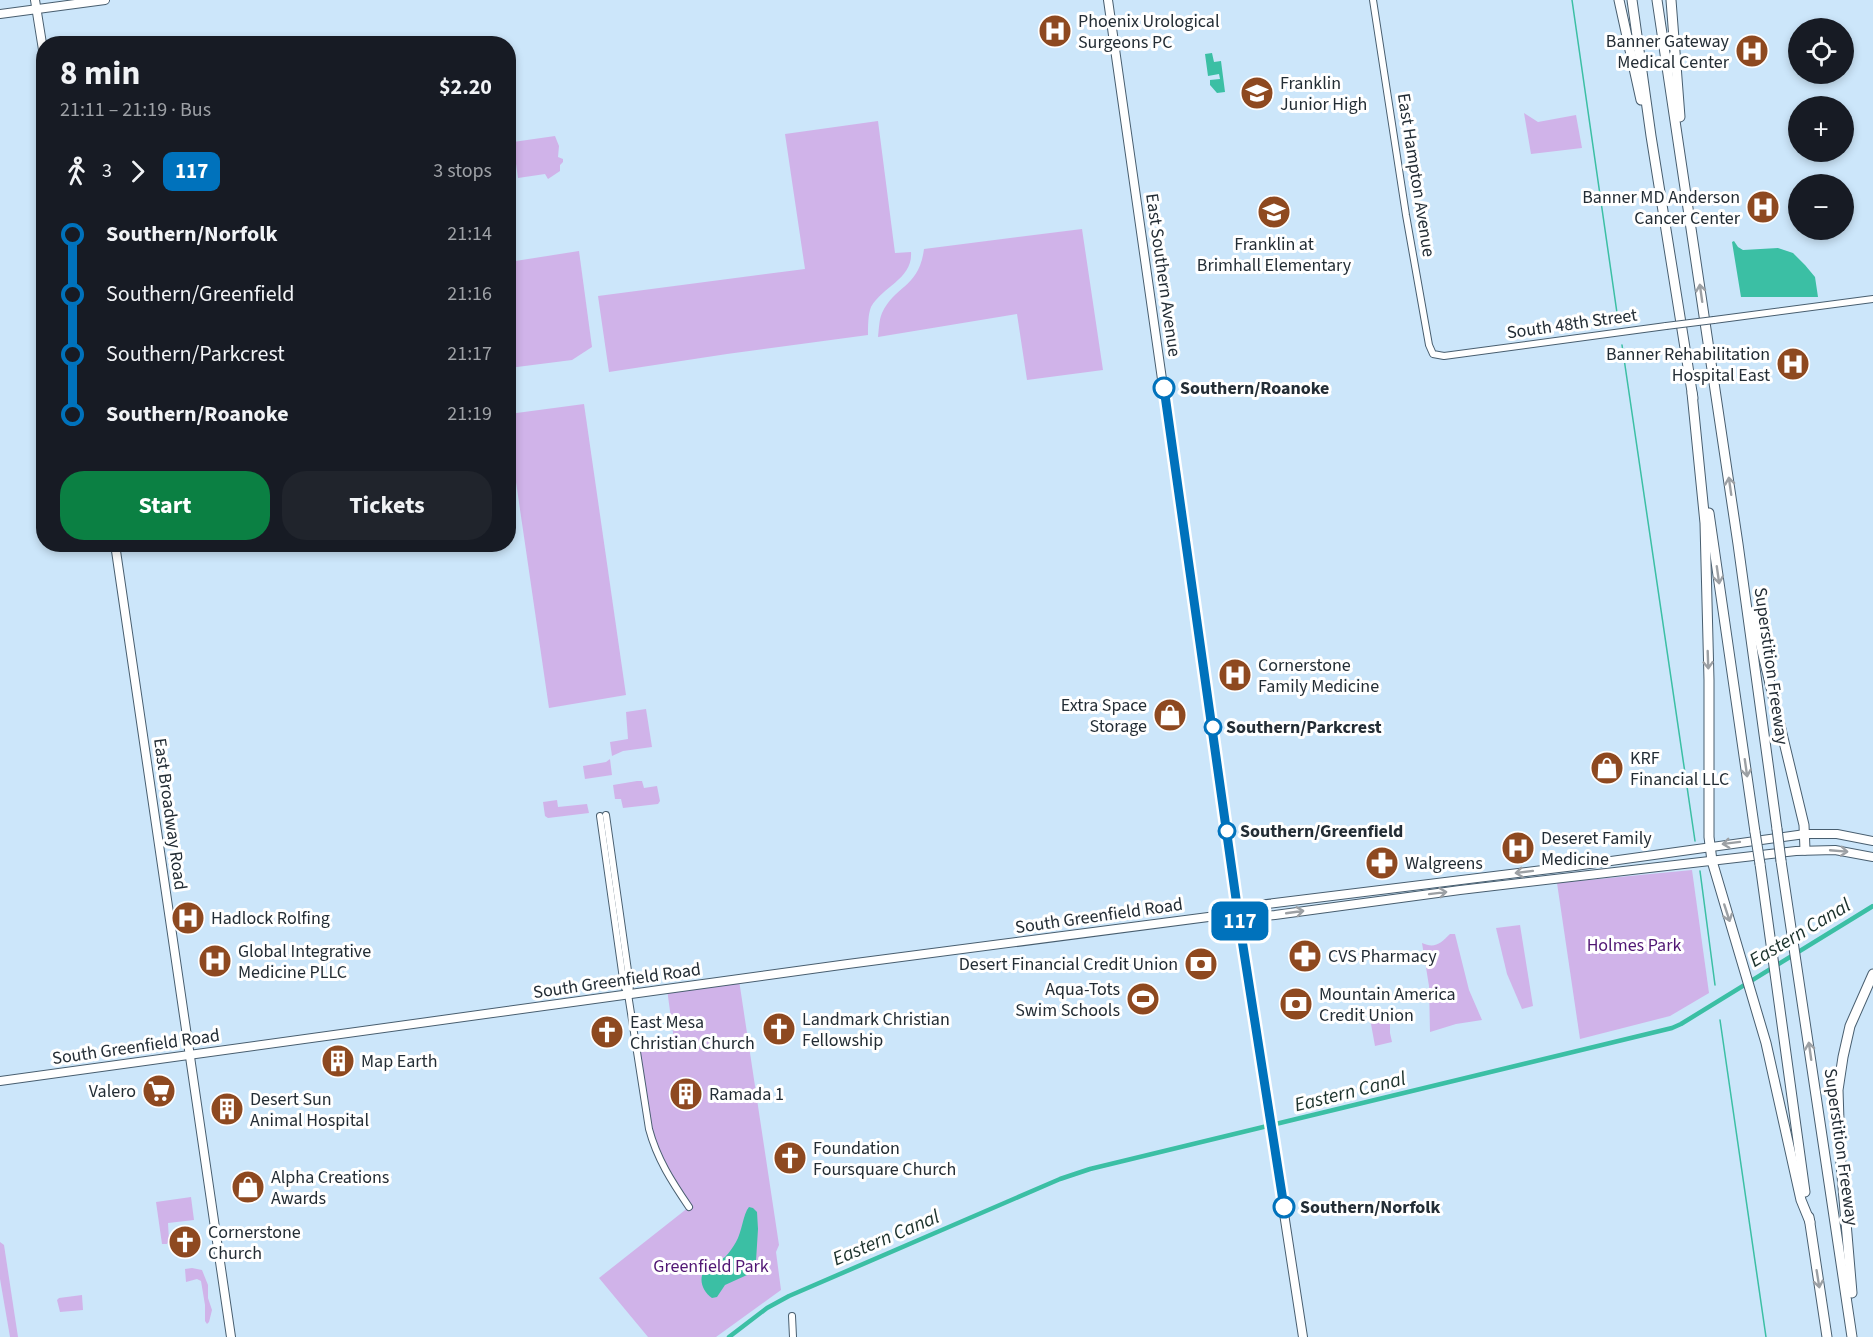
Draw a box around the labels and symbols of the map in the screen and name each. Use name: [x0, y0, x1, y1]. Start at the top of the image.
place label: Phoenix Urological Surgeons PC: [1078, 9, 1220, 55]
hospital icon: Phoenix Urological Surgeons PC: [1037, 13, 1073, 49]
place label: Banner Gateway Medical Center: [1606, 29, 1730, 75]
hospital icon: Banner Gateway Medical Center: [1734, 33, 1770, 69]
place label: Franklin Junior High: [1280, 71, 1367, 117]
school or university icon: Franklin Junior High: [1239, 75, 1275, 111]
street label: East Hampton Avenue: [1391, 91, 1441, 259]
place label: Banner MD Anderson Cancer Center: [1582, 185, 1741, 231]
hospital icon: Banner MD Anderson Cancer Center: [1745, 189, 1781, 225]
street label: East Southern Avenue: [1139, 192, 1187, 358]
school or university icon: Franklin at Brimhall Elementary: [1256, 194, 1292, 230]
place label: Franklin at Brimhall Elementary: [1197, 232, 1352, 278]
one-way arrow: [1695, 283, 1706, 303]
street label: South 48th Street: [1505, 302, 1639, 346]
place label: Banner Rehabilitation Hospital East: [1606, 342, 1770, 388]
hospital icon: Banner Rehabilitation Hospital East: [1775, 346, 1811, 382]
place label: Southern/Roanoke: [1180, 376, 1329, 401]
marker: Southern/Roanoke: [1153, 377, 1175, 399]
one-way arrow: [1724, 476, 1735, 496]
one-way arrow: [1713, 565, 1724, 585]
street label: Superstition Freeway: [1748, 586, 1795, 747]
one-way arrow: [1703, 650, 1714, 670]
place label: Cornerstone Family Medicine: [1258, 653, 1379, 699]
hospital icon: Cornerstone Family Medicine: [1217, 657, 1253, 693]
place label: Extra Space Storage: [1061, 693, 1147, 739]
shop icon: Extra Space Storage: [1152, 697, 1188, 733]
place label: Southern/Parkcrest: [1226, 715, 1382, 740]
marker: Southern/Parkcrest: [1204, 718, 1222, 736]
street label: East Broadway Road: [147, 736, 193, 892]
place label: KRF Financial LLC: [1630, 746, 1729, 792]
shop icon: KRF Financial LLC: [1589, 750, 1625, 786]
one-way arrow: [1741, 758, 1752, 778]
place label: Southern/Greenfield: [1240, 819, 1403, 844]
marker: Southern/Greenfield: [1218, 822, 1236, 840]
place label: Deseret Family Medicine: [1541, 826, 1652, 872]
hospital icon: Deseret Family Medicine: [1500, 830, 1536, 866]
one-way arrow: [1722, 838, 1741, 849]
pharmacy icon: Walgreens: [1364, 845, 1400, 881]
one-way arrow: [1829, 846, 1849, 857]
place label: Walgreens: [1405, 851, 1483, 876]
one-way arrow: [1515, 867, 1535, 878]
one-way arrow: [1427, 887, 1447, 898]
street label: South Greenfield Road: [1014, 892, 1184, 940]
water label: Eastern Canal: [1744, 892, 1856, 974]
hospital icon: Hadlock Rolfing: [170, 900, 206, 936]
line badge: 117: [1206, 902, 1274, 940]
one-way arrow: [1722, 903, 1733, 922]
place label: Hadlock Rolfing: [211, 906, 330, 931]
one-way arrow: [1284, 906, 1304, 917]
park label: Holmes Park: [1587, 933, 1681, 958]
pharmacy icon: CVS Pharmacy: [1287, 938, 1323, 974]
place label: Global Integrative Medicine PLLC: [238, 939, 371, 985]
hospital icon: Global Integrative Medicine PLLC: [197, 943, 233, 979]
place label: CVS Pharmacy: [1328, 944, 1437, 969]
bank icon: Desert Financial Credit Union: [1183, 946, 1219, 982]
place label: Desert Financial Credit Union: [959, 952, 1178, 977]
street label: South Greenfield Road: [532, 957, 702, 1005]
place label: Aqua-Tots Swim Schools: [1015, 977, 1120, 1023]
sports icon: Aqua-Tots Swim Schools: [1125, 981, 1161, 1017]
place label: Mountain America Credit Union: [1319, 982, 1456, 1028]
bank icon: Mountain America Credit Union: [1278, 986, 1314, 1022]
place label: Landmark Christian Fellowship: [802, 1007, 950, 1053]
place label: East Mesa Christian Church: [630, 1010, 755, 1056]
church icon: Landmark Christian Fellowship: [761, 1011, 797, 1047]
church icon: East Mesa Christian Church: [589, 1014, 625, 1050]
street label: South Greenfield Road: [51, 1023, 221, 1071]
one-way arrow: [1805, 1041, 1816, 1061]
building icon: Map Earth: [320, 1043, 356, 1079]
place label: Map Earth: [361, 1049, 437, 1074]
water label: Eastern Canal: [1291, 1065, 1409, 1119]
street label: Superstition Freeway: [1818, 1067, 1865, 1228]
supermarket icon: Valero: [141, 1073, 177, 1109]
building icon: Ramada 1: [668, 1076, 704, 1112]
place label: Valero: [89, 1079, 136, 1104]
place label: Ramada 1: [709, 1082, 784, 1107]
place label: Desert Sun Animal Hospital: [250, 1087, 369, 1133]
building icon: Desert Sun Animal Hospital: [209, 1091, 245, 1127]
place label: Foundation Foursquare Church: [813, 1136, 956, 1182]
church icon: Foundation Foursquare Church: [772, 1140, 808, 1176]
place label: Alpha Creations Awards: [271, 1165, 389, 1211]
shop icon: Alpha Creations Awards: [230, 1169, 266, 1205]
place label: Southern/Norfolk: [1300, 1195, 1440, 1220]
marker: Southern/Norfolk: [1273, 1196, 1295, 1218]
water label: Eastern Canal: [828, 1203, 944, 1273]
place label: Cornerstone Church: [208, 1220, 301, 1266]
church icon: Cornerstone Church: [167, 1224, 203, 1260]
park label: Greenfield Park: [653, 1254, 769, 1279]
one-way arrow: [1813, 1269, 1824, 1289]

